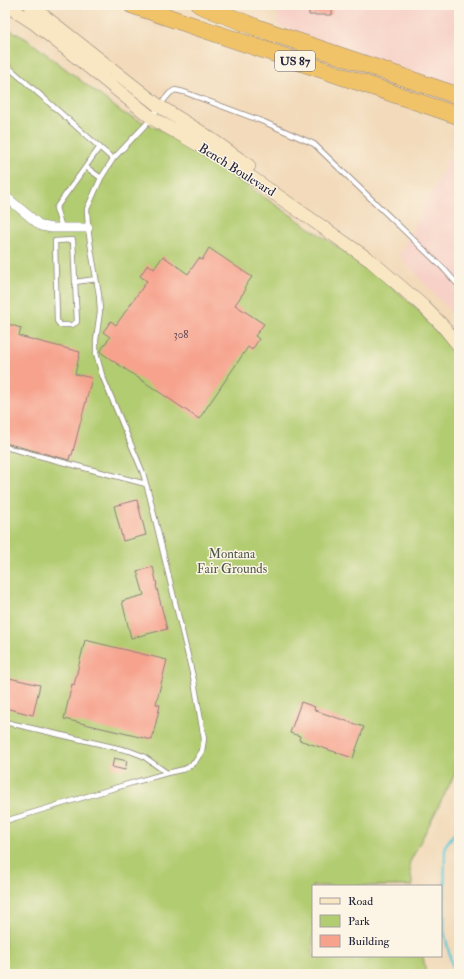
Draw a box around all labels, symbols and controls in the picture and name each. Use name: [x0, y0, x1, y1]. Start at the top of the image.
road number: US 87: [275, 51, 315, 71]
street label: Bench Boulevard: [196, 140, 279, 200]
house number: 308: [173, 328, 189, 341]
park label: Montana Fair Grounds: [197, 546, 268, 577]
legend: [312, 885, 442, 957]
text: Road: [348, 894, 373, 909]
text: Park: [348, 914, 370, 929]
text: Building: [348, 934, 391, 949]

